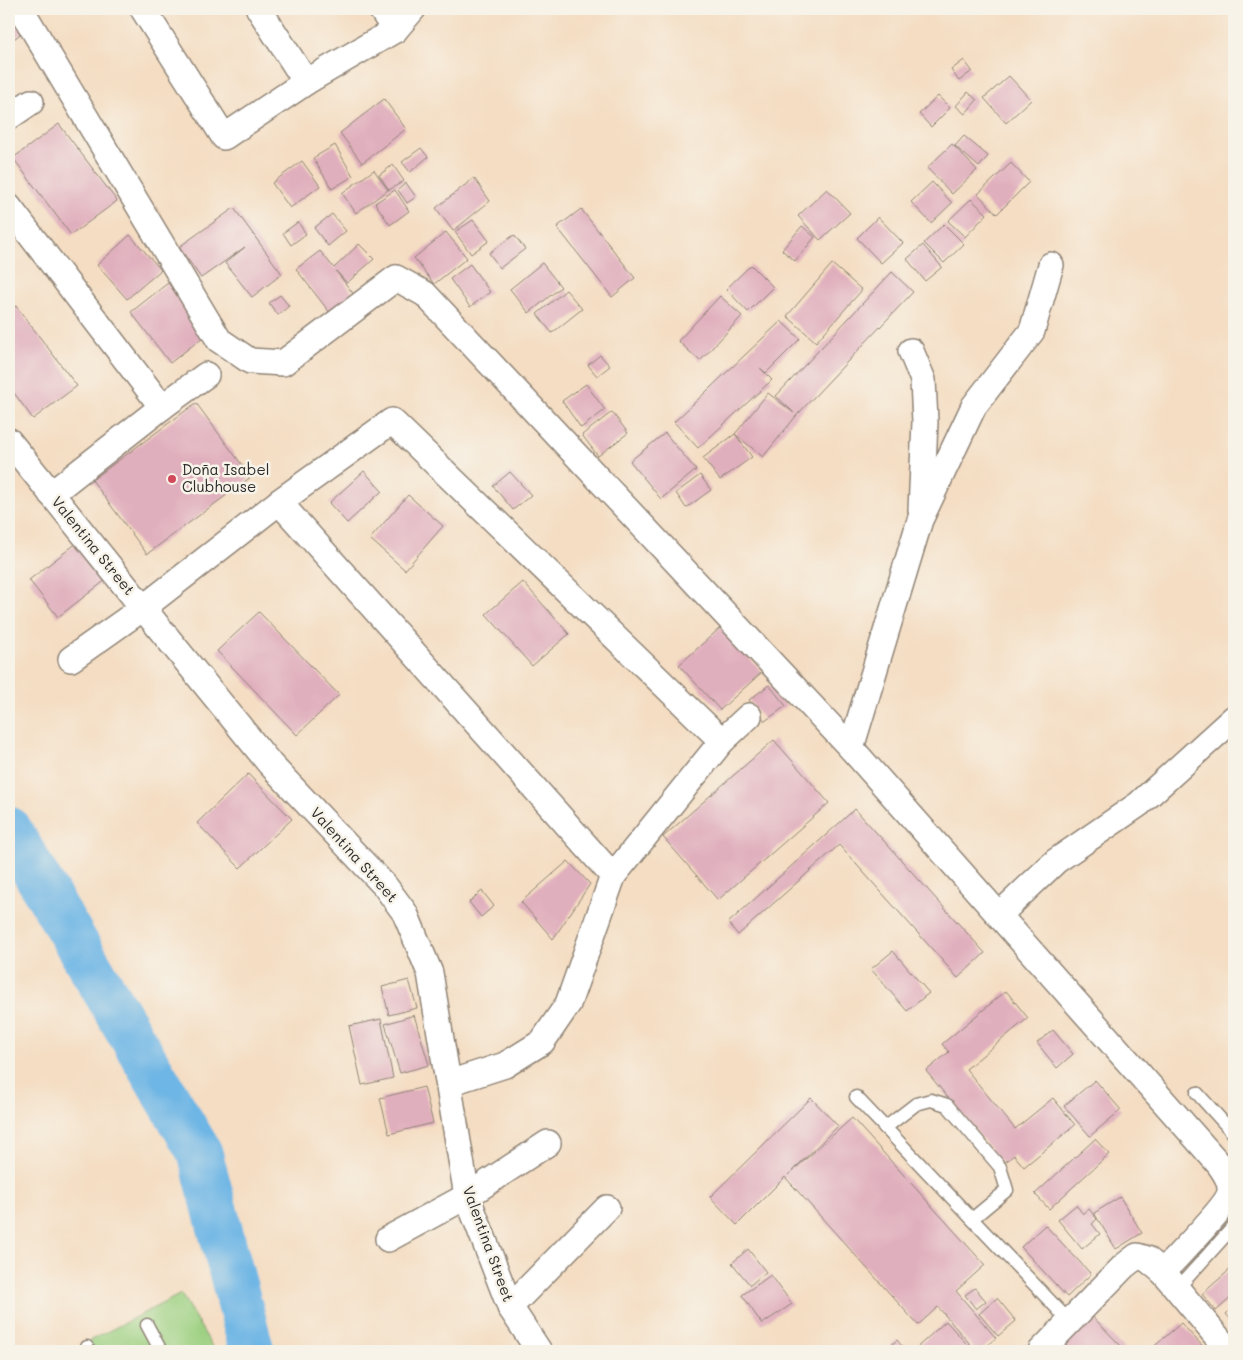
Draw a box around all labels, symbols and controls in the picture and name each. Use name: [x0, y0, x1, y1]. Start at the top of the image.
place label: Doña Isabel Clubhouse: [182, 459, 269, 496]
marker: Doña Isabel Clubhouse: [166, 473, 178, 485]
street label: Valentina Street: [48, 492, 140, 599]
street label: Valentina Street: [307, 802, 403, 906]
street label: Valentina Street: [459, 1183, 519, 1304]

